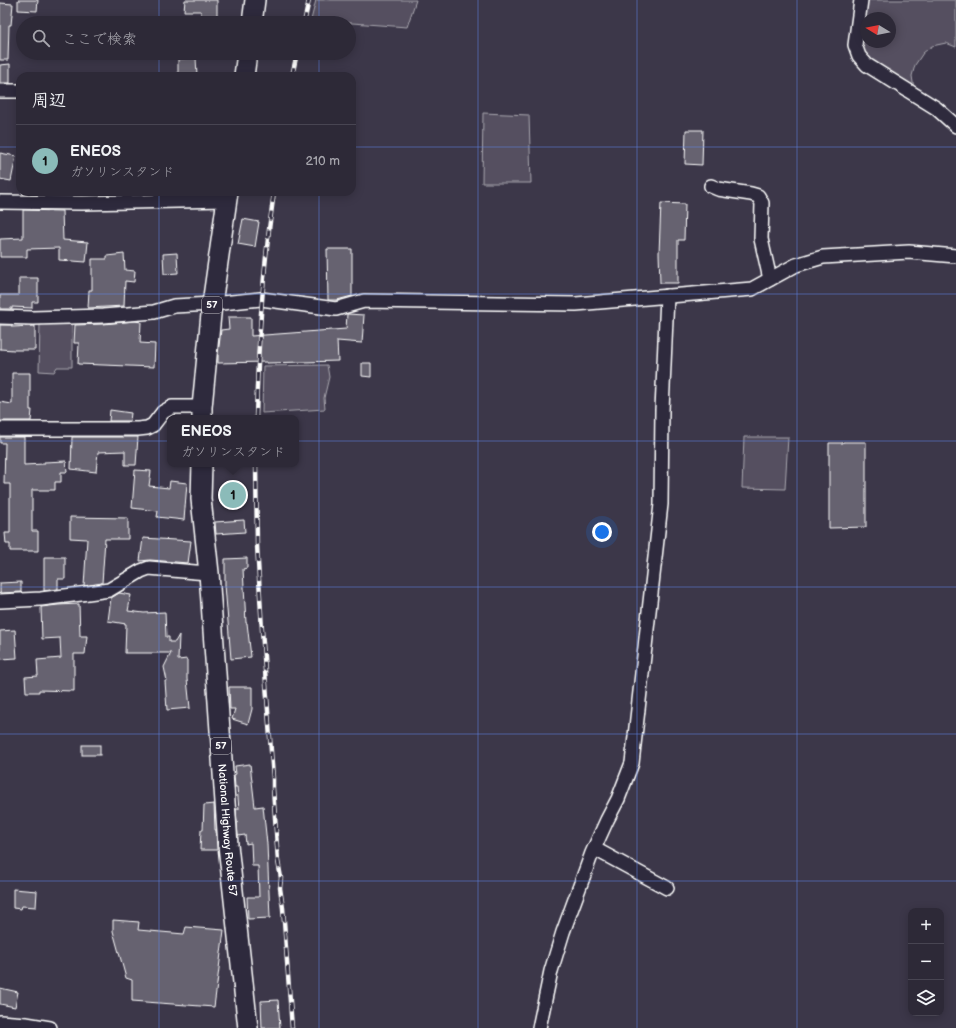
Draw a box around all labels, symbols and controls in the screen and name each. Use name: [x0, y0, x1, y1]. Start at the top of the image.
north arrow: [860, 12, 896, 48]
search box: [16, 16, 356, 60]
icon: search: [30, 27, 52, 49]
text: ここで検索: [62, 30, 137, 49]
text: 周辺: [32, 91, 66, 111]
text: ENEOS: [70, 142, 121, 161]
text: 1: [42, 153, 48, 169]
text: 210 m: [306, 153, 340, 169]
text: ガソリンスタンド: [70, 164, 174, 180]
road number: 57: [202, 297, 222, 313]
popup: [167, 415, 299, 467]
text: ENEOS: [181, 422, 232, 441]
text: ガソリンスタンド: [181, 444, 285, 460]
pin: 1: [220, 480, 246, 510]
your location: [592, 522, 612, 542]
road number: 57: [211, 738, 231, 754]
street label: National Highway Route 57: [216, 763, 240, 897]
map controls: [908, 908, 944, 1016]
button: +: [908, 908, 944, 944]
button: −: [908, 944, 944, 980]
button: layers: [908, 980, 944, 1016]

